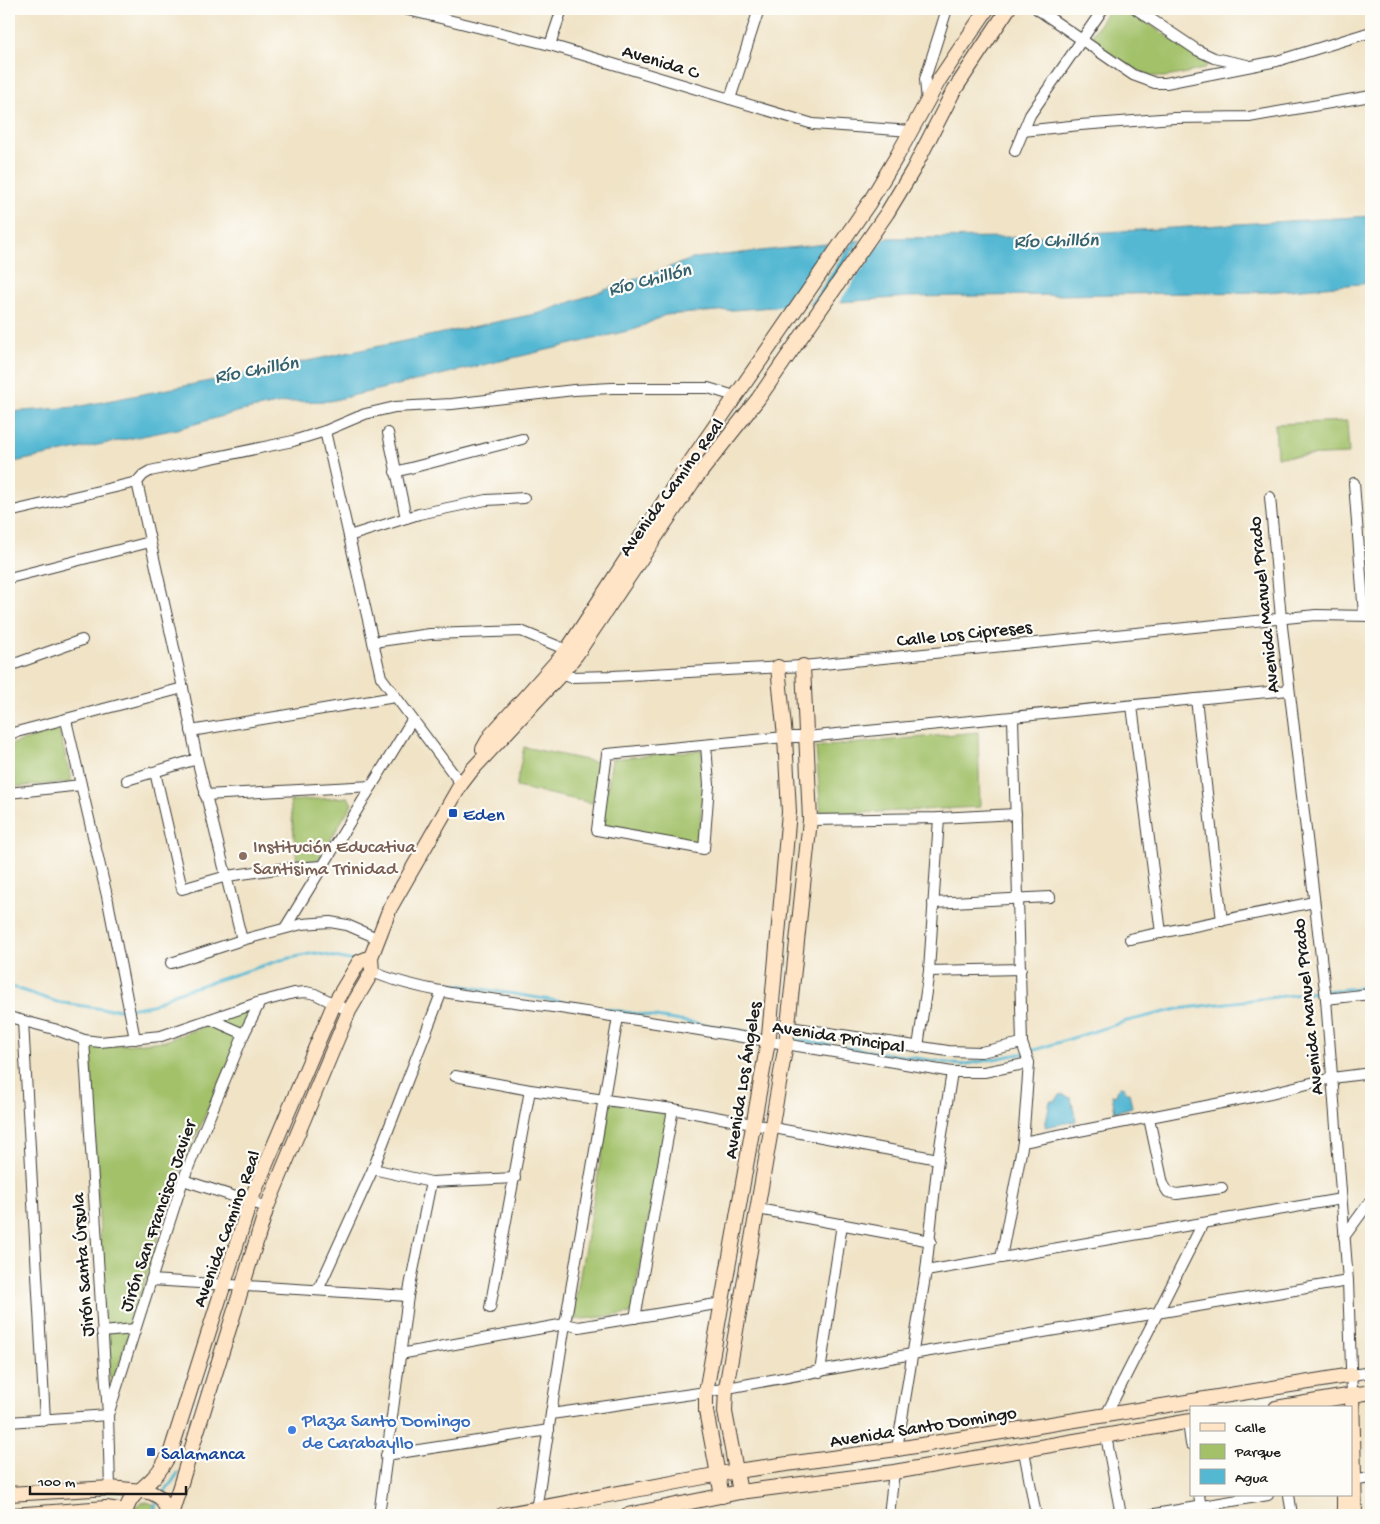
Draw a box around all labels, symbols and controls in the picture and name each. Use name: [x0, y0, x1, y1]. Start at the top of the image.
street label: Avenida C: [619, 41, 703, 86]
water label: Río Chillón: [1014, 230, 1099, 255]
water label: Río Chillón: [606, 260, 694, 303]
water label: Río Chillón: [213, 353, 301, 390]
street label: Avenida Camino Real: [615, 415, 731, 562]
street label: Avenida Manuel Prado: [1245, 515, 1286, 694]
street label: Calle Los Cipreses: [896, 617, 1034, 654]
place label: Eden: [463, 805, 505, 828]
marker: Eden: [447, 807, 459, 819]
place label: Institución Educativa Santisima Trinidad: [253, 837, 417, 882]
marker: Institución Educativa Santisima Trinidad: [237, 850, 249, 862]
street label: Avenida Manuel Prado: [1289, 917, 1330, 1096]
street label: Avenida Los Ángeles: [721, 999, 768, 1161]
street label: Avenida Principal: [771, 1017, 906, 1060]
street label: Jirón San Francisco Javier: [116, 1115, 204, 1315]
street label: Avenida Camino Real: [189, 1148, 267, 1311]
street label: Jirón Santa Úrsula: [68, 1191, 101, 1337]
street label: Avenida Santo Domingo: [829, 1402, 1019, 1455]
legend: [1190, 1406, 1352, 1496]
place label: Plaza Santo Domingo de Carabayllo: [301, 1411, 471, 1456]
text: Calle: [1235, 1420, 1266, 1438]
marker: Plaza Santo Domingo de Carabayllo: [286, 1424, 298, 1436]
place label: Salamanca: [161, 1444, 247, 1467]
text: Parque: [1234, 1444, 1281, 1462]
marker: Salamanca: [145, 1446, 157, 1458]
scale bar: [30, 1464, 186, 1496]
text: Agua: [1235, 1470, 1268, 1488]
text: 100 m: [37, 1474, 76, 1492]

